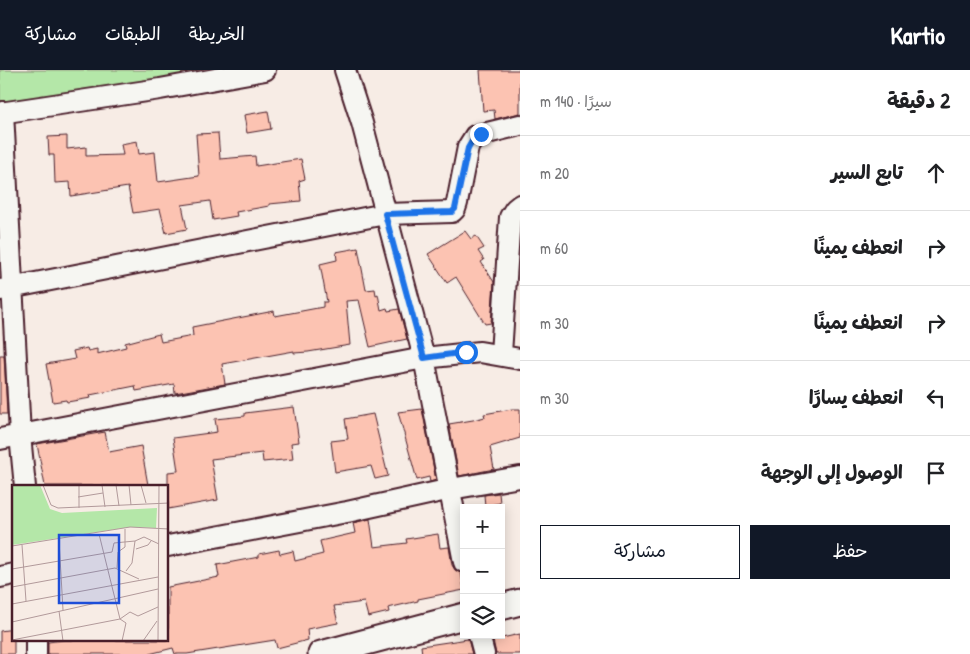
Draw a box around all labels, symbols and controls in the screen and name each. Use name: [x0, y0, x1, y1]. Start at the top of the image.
text: Kartio: [890, 19, 945, 51]
text: مشاركة: [25, 21, 77, 46]
text: الطبقات: [105, 21, 161, 46]
text: الخريطة: [189, 21, 245, 46]
text: 2 دقيقة: [887, 86, 950, 115]
text: سيرًا · 140 m: [540, 90, 612, 112]
route end: [470, 123, 493, 146]
text: تابع السير: [831, 159, 903, 185]
icon: ahead: [922, 159, 950, 187]
text: 20 m: [540, 162, 569, 184]
text: انعطف يمينًا: [814, 234, 903, 260]
icon: right: [922, 234, 950, 262]
text: 60 m: [540, 237, 568, 259]
text: انعطف يمينًا: [814, 309, 903, 335]
icon: right: [922, 309, 950, 337]
text: 30 m: [540, 312, 569, 334]
route start: [455, 341, 478, 364]
text: انعطف يسارًا: [809, 384, 903, 410]
icon: left: [922, 384, 950, 412]
text: 30 m: [540, 387, 569, 409]
text: الوصول إلى الوجهة: [761, 459, 903, 485]
icon: arrive: [922, 459, 950, 487]
inset map: [12, 485, 169, 642]
map controls: [460, 504, 505, 639]
button: +: [460, 504, 505, 549]
button: مشاركة: [540, 525, 740, 579]
button: حفظ: [750, 525, 950, 579]
button: −: [460, 549, 505, 594]
button: layers: [460, 594, 505, 639]

